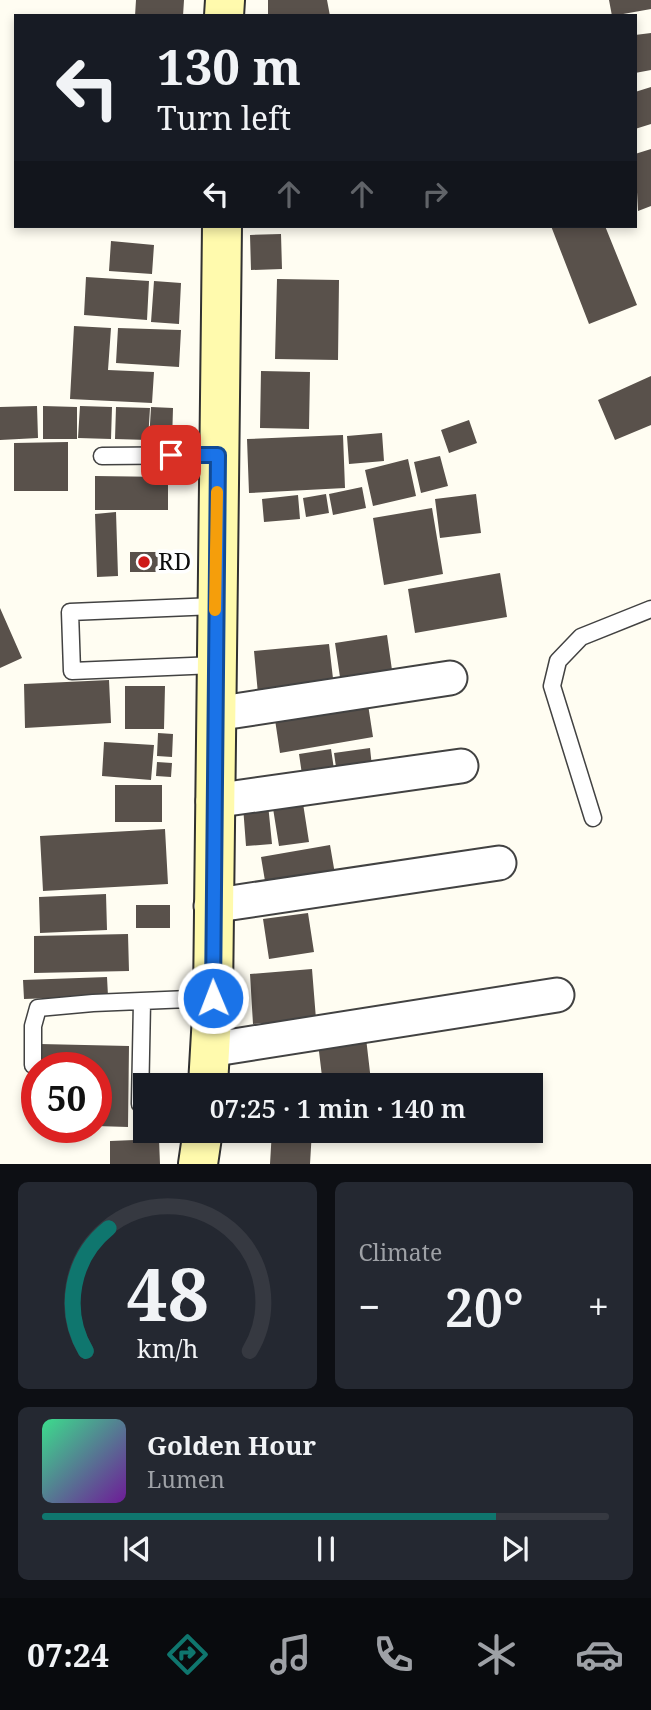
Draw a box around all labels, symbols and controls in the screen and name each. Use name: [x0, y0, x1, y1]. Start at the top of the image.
text: 130 m: [157, 33, 301, 99]
icon: left: [42, 42, 133, 133]
text: Turn left: [157, 96, 291, 139]
icon: left: [197, 175, 235, 213]
icon: ahead: [270, 175, 308, 213]
icon: ahead: [343, 175, 381, 213]
icon: right: [416, 175, 454, 213]
pin: [141, 425, 201, 485]
icon: arrive: [152, 436, 190, 474]
place label: RD: [158, 544, 191, 577]
marker: RD: [136, 554, 152, 570]
position arrow: [176, 961, 250, 1035]
speed limit sign: 50: [21, 1052, 112, 1143]
text: 07:25 · 1 min · 140 m: [210, 1090, 466, 1126]
text: Climate: [359, 1236, 442, 1268]
text: 48: [126, 1244, 208, 1343]
text: 20°: [444, 1271, 524, 1342]
text: −: [359, 1280, 381, 1332]
text: +: [588, 1280, 609, 1332]
text: km/h: [137, 1331, 198, 1365]
text: Golden Hour: [147, 1427, 316, 1463]
text: Lumen: [147, 1463, 225, 1495]
icon: previous: [118, 1530, 156, 1568]
icon: pause: [307, 1530, 345, 1568]
icon: next: [496, 1530, 534, 1568]
icon: directions: [163, 1630, 212, 1679]
icon: music: [266, 1630, 315, 1679]
icon: phone: [369, 1630, 418, 1679]
icon: climate: [472, 1630, 521, 1679]
icon: car: [575, 1630, 624, 1679]
text: 07:24: [27, 1633, 109, 1676]

